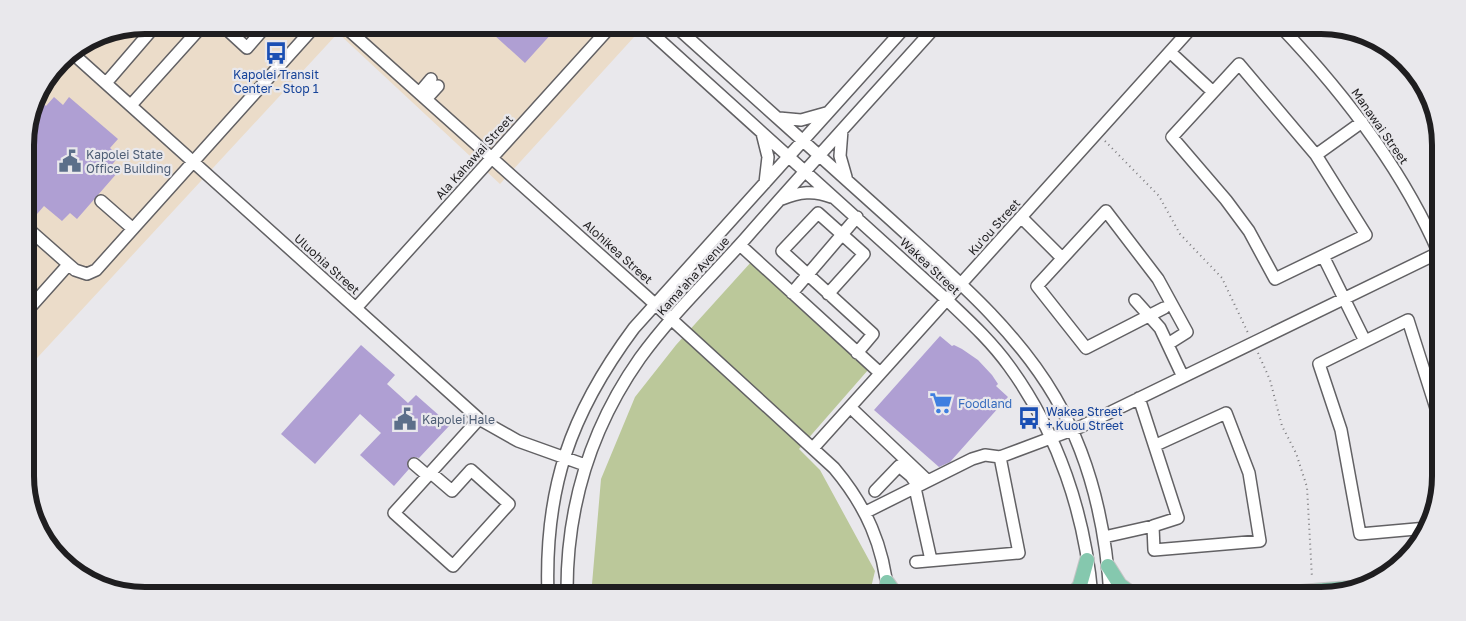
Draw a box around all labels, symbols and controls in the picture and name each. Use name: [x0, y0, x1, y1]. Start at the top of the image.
bus stop icon: Kapolei Transit Center - Stop 1: [263, 40, 289, 66]
place label: Kapolei Transit Center - Stop 1: [233, 67, 319, 96]
street label: Manawai Street: [1348, 85, 1412, 167]
street label: Ala Kahawai Street: [432, 112, 516, 202]
place label: Kapolei State Office Building: [86, 147, 171, 176]
public building icon: Kapolei State Office Building: [57, 148, 83, 174]
street label: Ku'ou Street: [965, 196, 1023, 258]
street label: Alohikea Street: [580, 217, 656, 287]
street label: Uluohia Street: [291, 231, 363, 297]
street label: Kama'aha Avenue: [654, 233, 732, 319]
street label: Wakea Street: [897, 234, 963, 298]
supermarket icon: Foodland: [928, 390, 954, 416]
place label: Foodland: [958, 396, 1012, 411]
place label: Wakea Street + Kuou Street: [1046, 404, 1124, 433]
bus stop icon: Wakea Street + Kuou Street: [1016, 405, 1042, 431]
public building icon: Kapolei Hale: [392, 406, 418, 432]
place label: Kapolei Hale: [422, 412, 495, 427]

